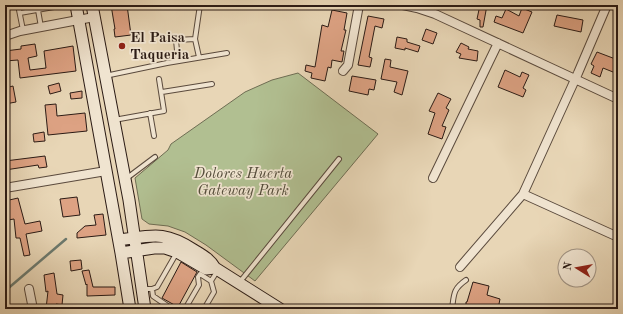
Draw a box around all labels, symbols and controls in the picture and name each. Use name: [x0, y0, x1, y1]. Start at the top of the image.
place label: El Paisa Taqueria: [130, 31, 190, 63]
marker: El Paisa Taqueria: [117, 41, 127, 51]
park label: Dolores Huerta Gateway Park: [193, 167, 292, 199]
north arrow: [557, 248, 597, 288]
text: N: [562, 261, 575, 272]

